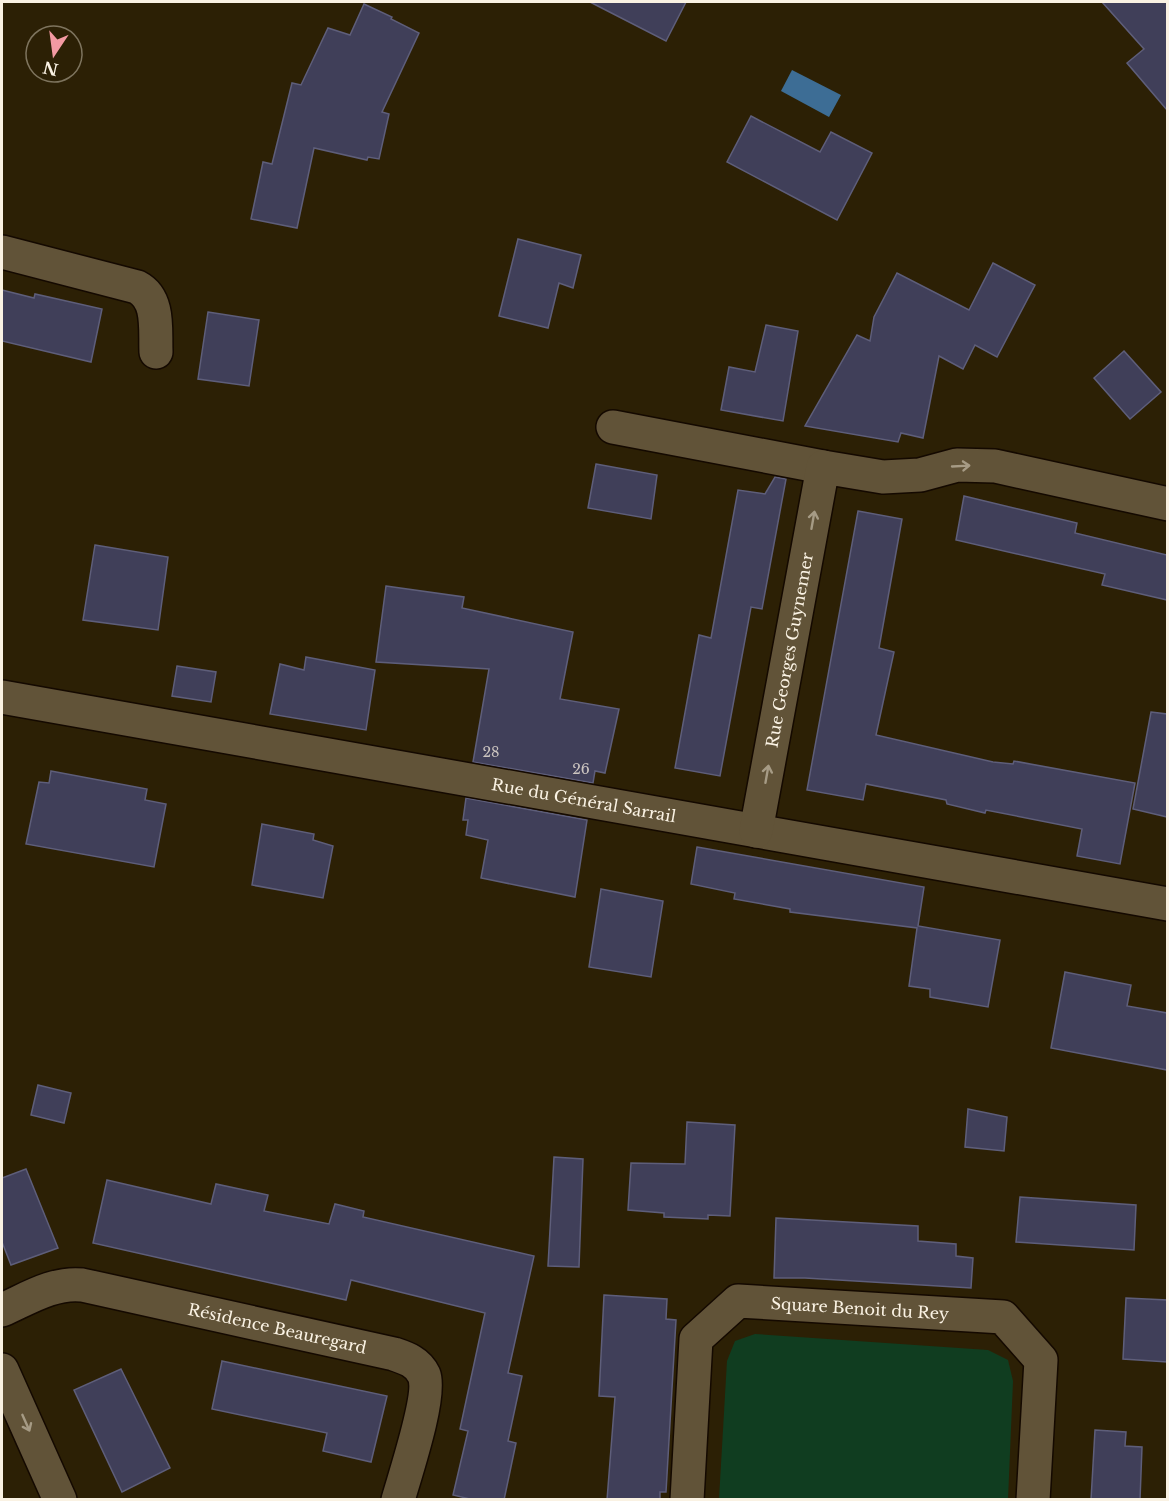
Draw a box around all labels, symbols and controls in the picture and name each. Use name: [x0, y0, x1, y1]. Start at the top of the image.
north arrow: [24, 24, 84, 84]
text: N: [41, 57, 60, 80]
one-way arrow: [951, 460, 970, 471]
one-way arrow: [808, 511, 819, 530]
street label: Rue Georges Guynemer: [762, 551, 817, 749]
house number: 28: [482, 743, 500, 761]
house number: 26: [572, 760, 590, 778]
one-way arrow: [762, 765, 773, 784]
street label: Rue du Général Sarrail: [490, 774, 678, 826]
street label: Square Benoit du Rey: [770, 1293, 950, 1324]
street label: Résidence Beauregard: [186, 1299, 369, 1358]
one-way arrow: [20, 1414, 32, 1432]

